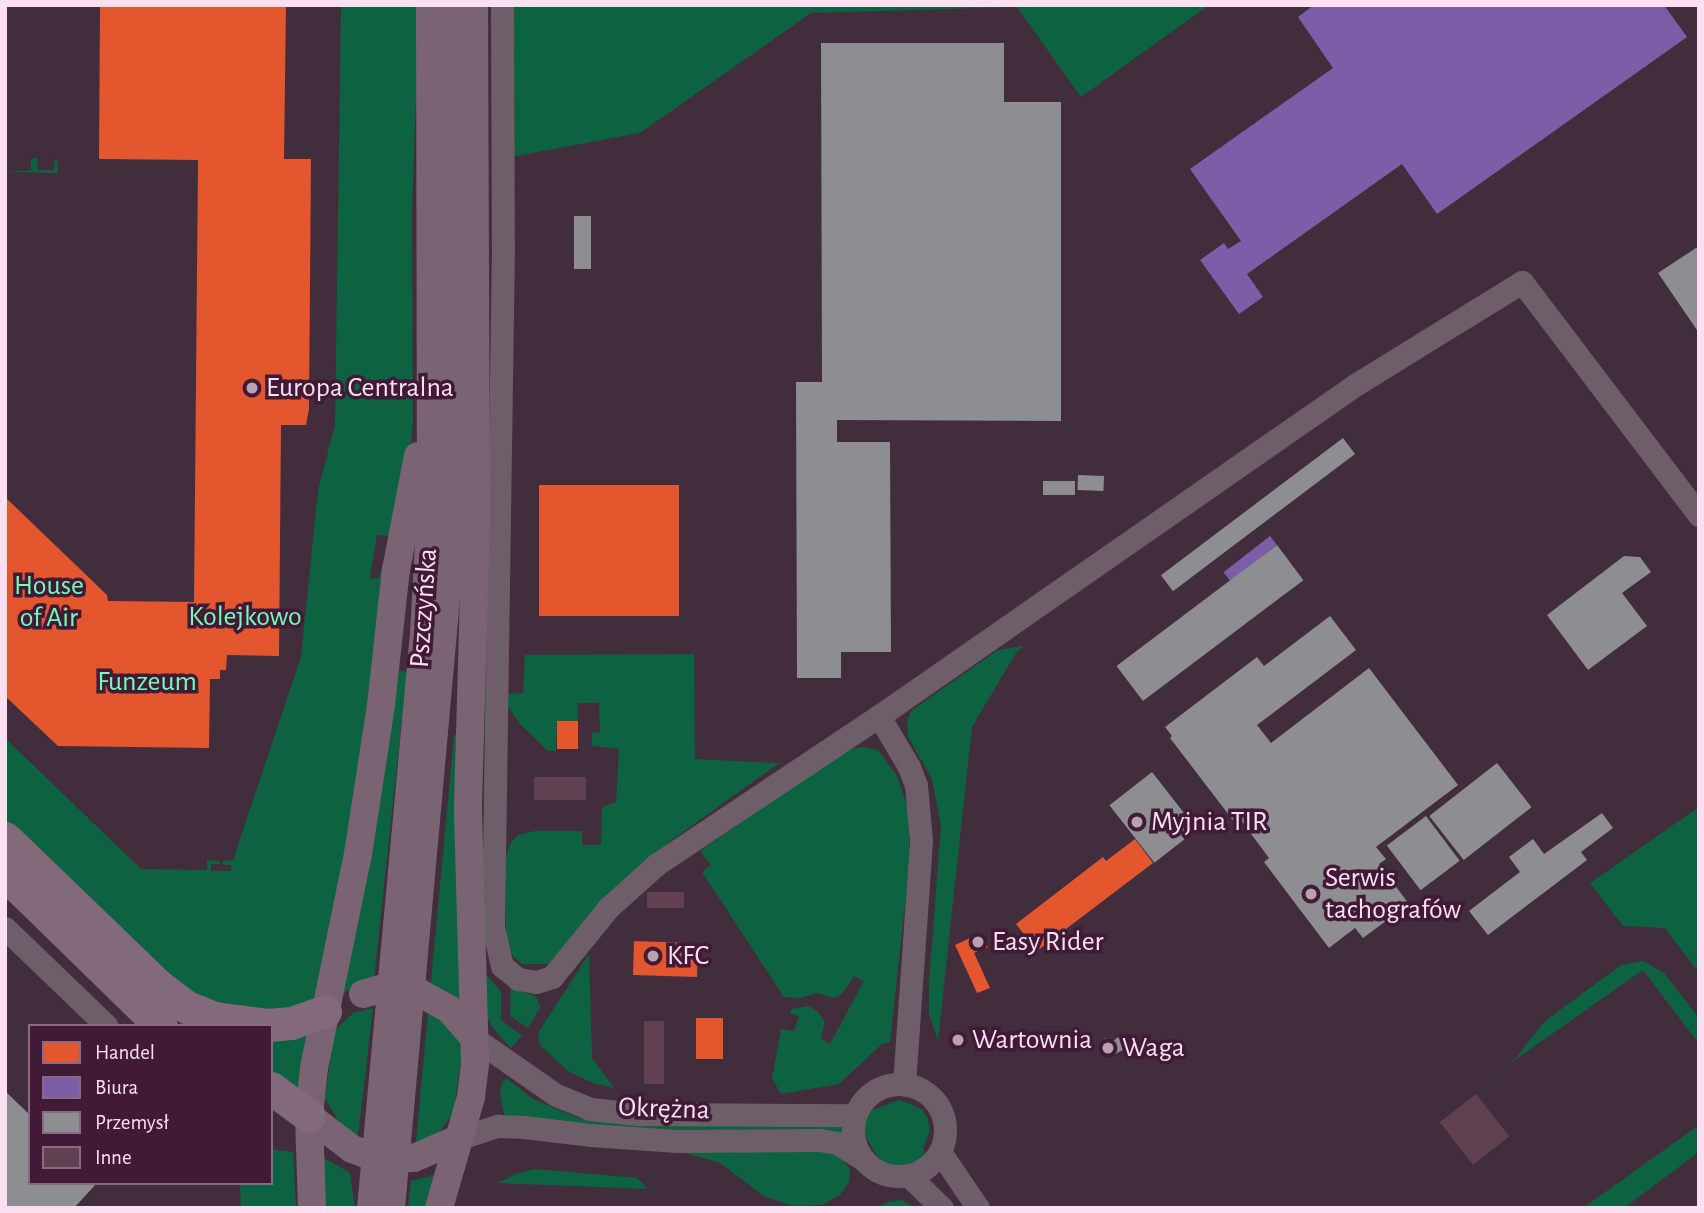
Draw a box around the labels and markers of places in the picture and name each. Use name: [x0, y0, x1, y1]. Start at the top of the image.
place label: Europa Centralna: [266, 371, 454, 405]
marker: Europa Centralna: [244, 380, 260, 396]
place label: Myjnia TIR: [1151, 805, 1267, 839]
marker: Myjnia TIR: [1129, 814, 1145, 830]
place label: Serwis tachografów: [1325, 861, 1461, 927]
marker: Serwis tachografów: [1303, 886, 1319, 902]
place label: Easy Rider: [992, 925, 1104, 959]
marker: Easy Rider: [970, 934, 986, 950]
place label: KFC: [667, 939, 709, 973]
marker: KFC: [645, 948, 661, 964]
place label: Wartownia: [972, 1023, 1092, 1057]
place label: Waga: [1122, 1031, 1185, 1065]
marker: Wartownia: [950, 1032, 966, 1048]
marker: Waga: [1100, 1040, 1116, 1056]

